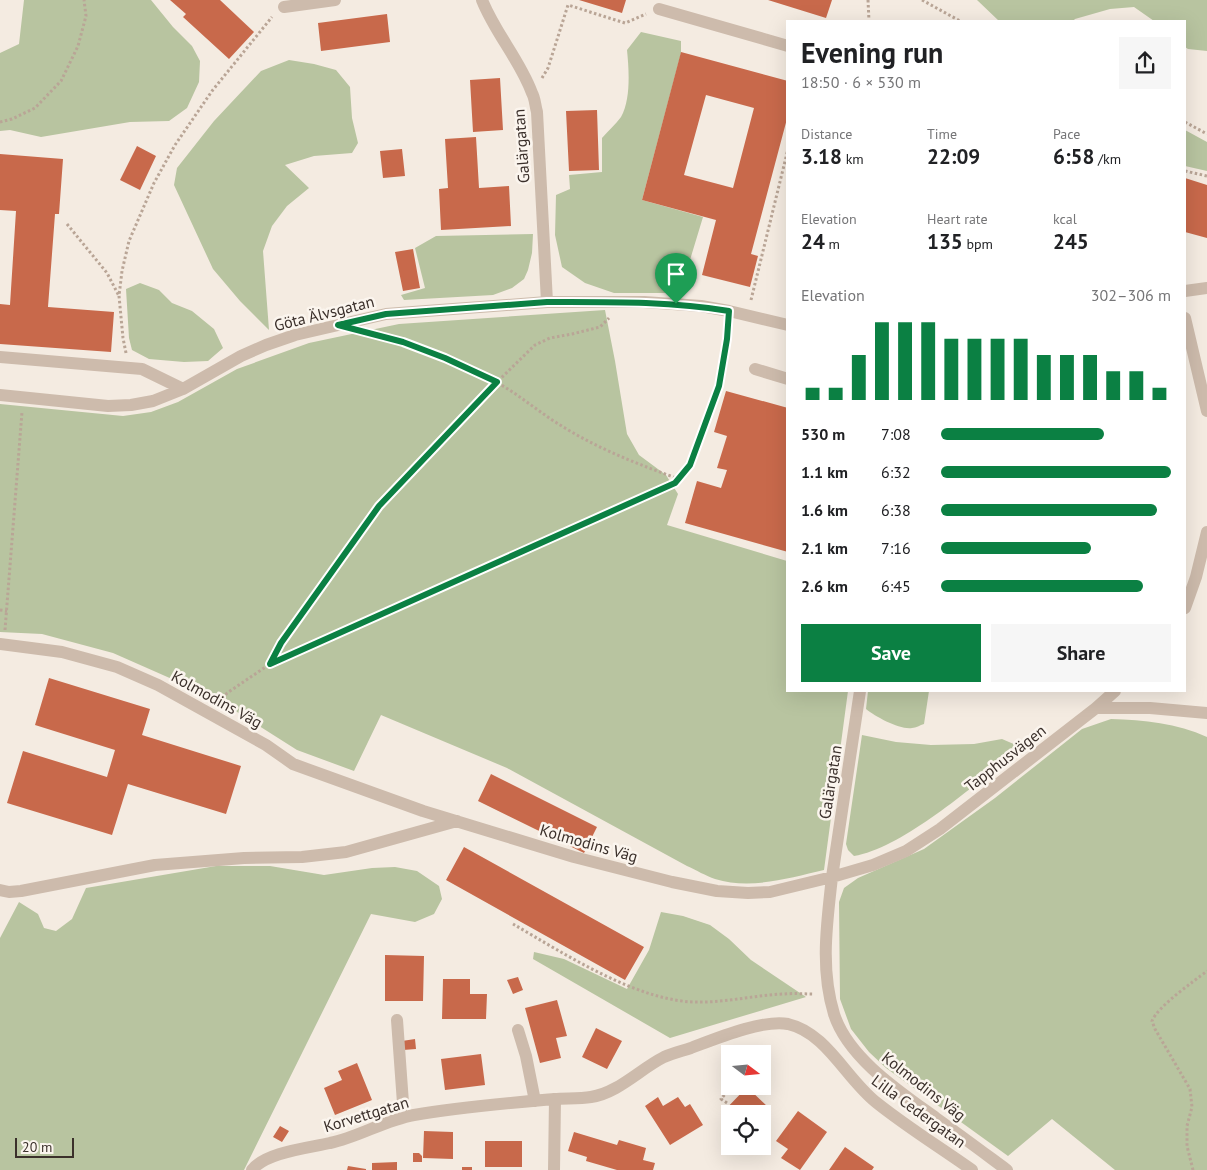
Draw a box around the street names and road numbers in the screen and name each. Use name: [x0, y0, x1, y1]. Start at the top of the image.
street label: Galärgatan: [508, 108, 534, 184]
street label: Göta Älvsgatan: [272, 291, 376, 335]
street label: Kolmodins Väg: [168, 666, 266, 732]
street label: Tapphusvägen: [960, 720, 1050, 796]
street label: Galärgatan: [814, 744, 846, 820]
street label: Kolmodins Väg: [538, 819, 640, 867]
street label: Kolmodins Väg: [878, 1047, 970, 1125]
street label: Lilla Cedergatan: [868, 1070, 970, 1152]
street label: Korvettgatan: [321, 1092, 411, 1136]

